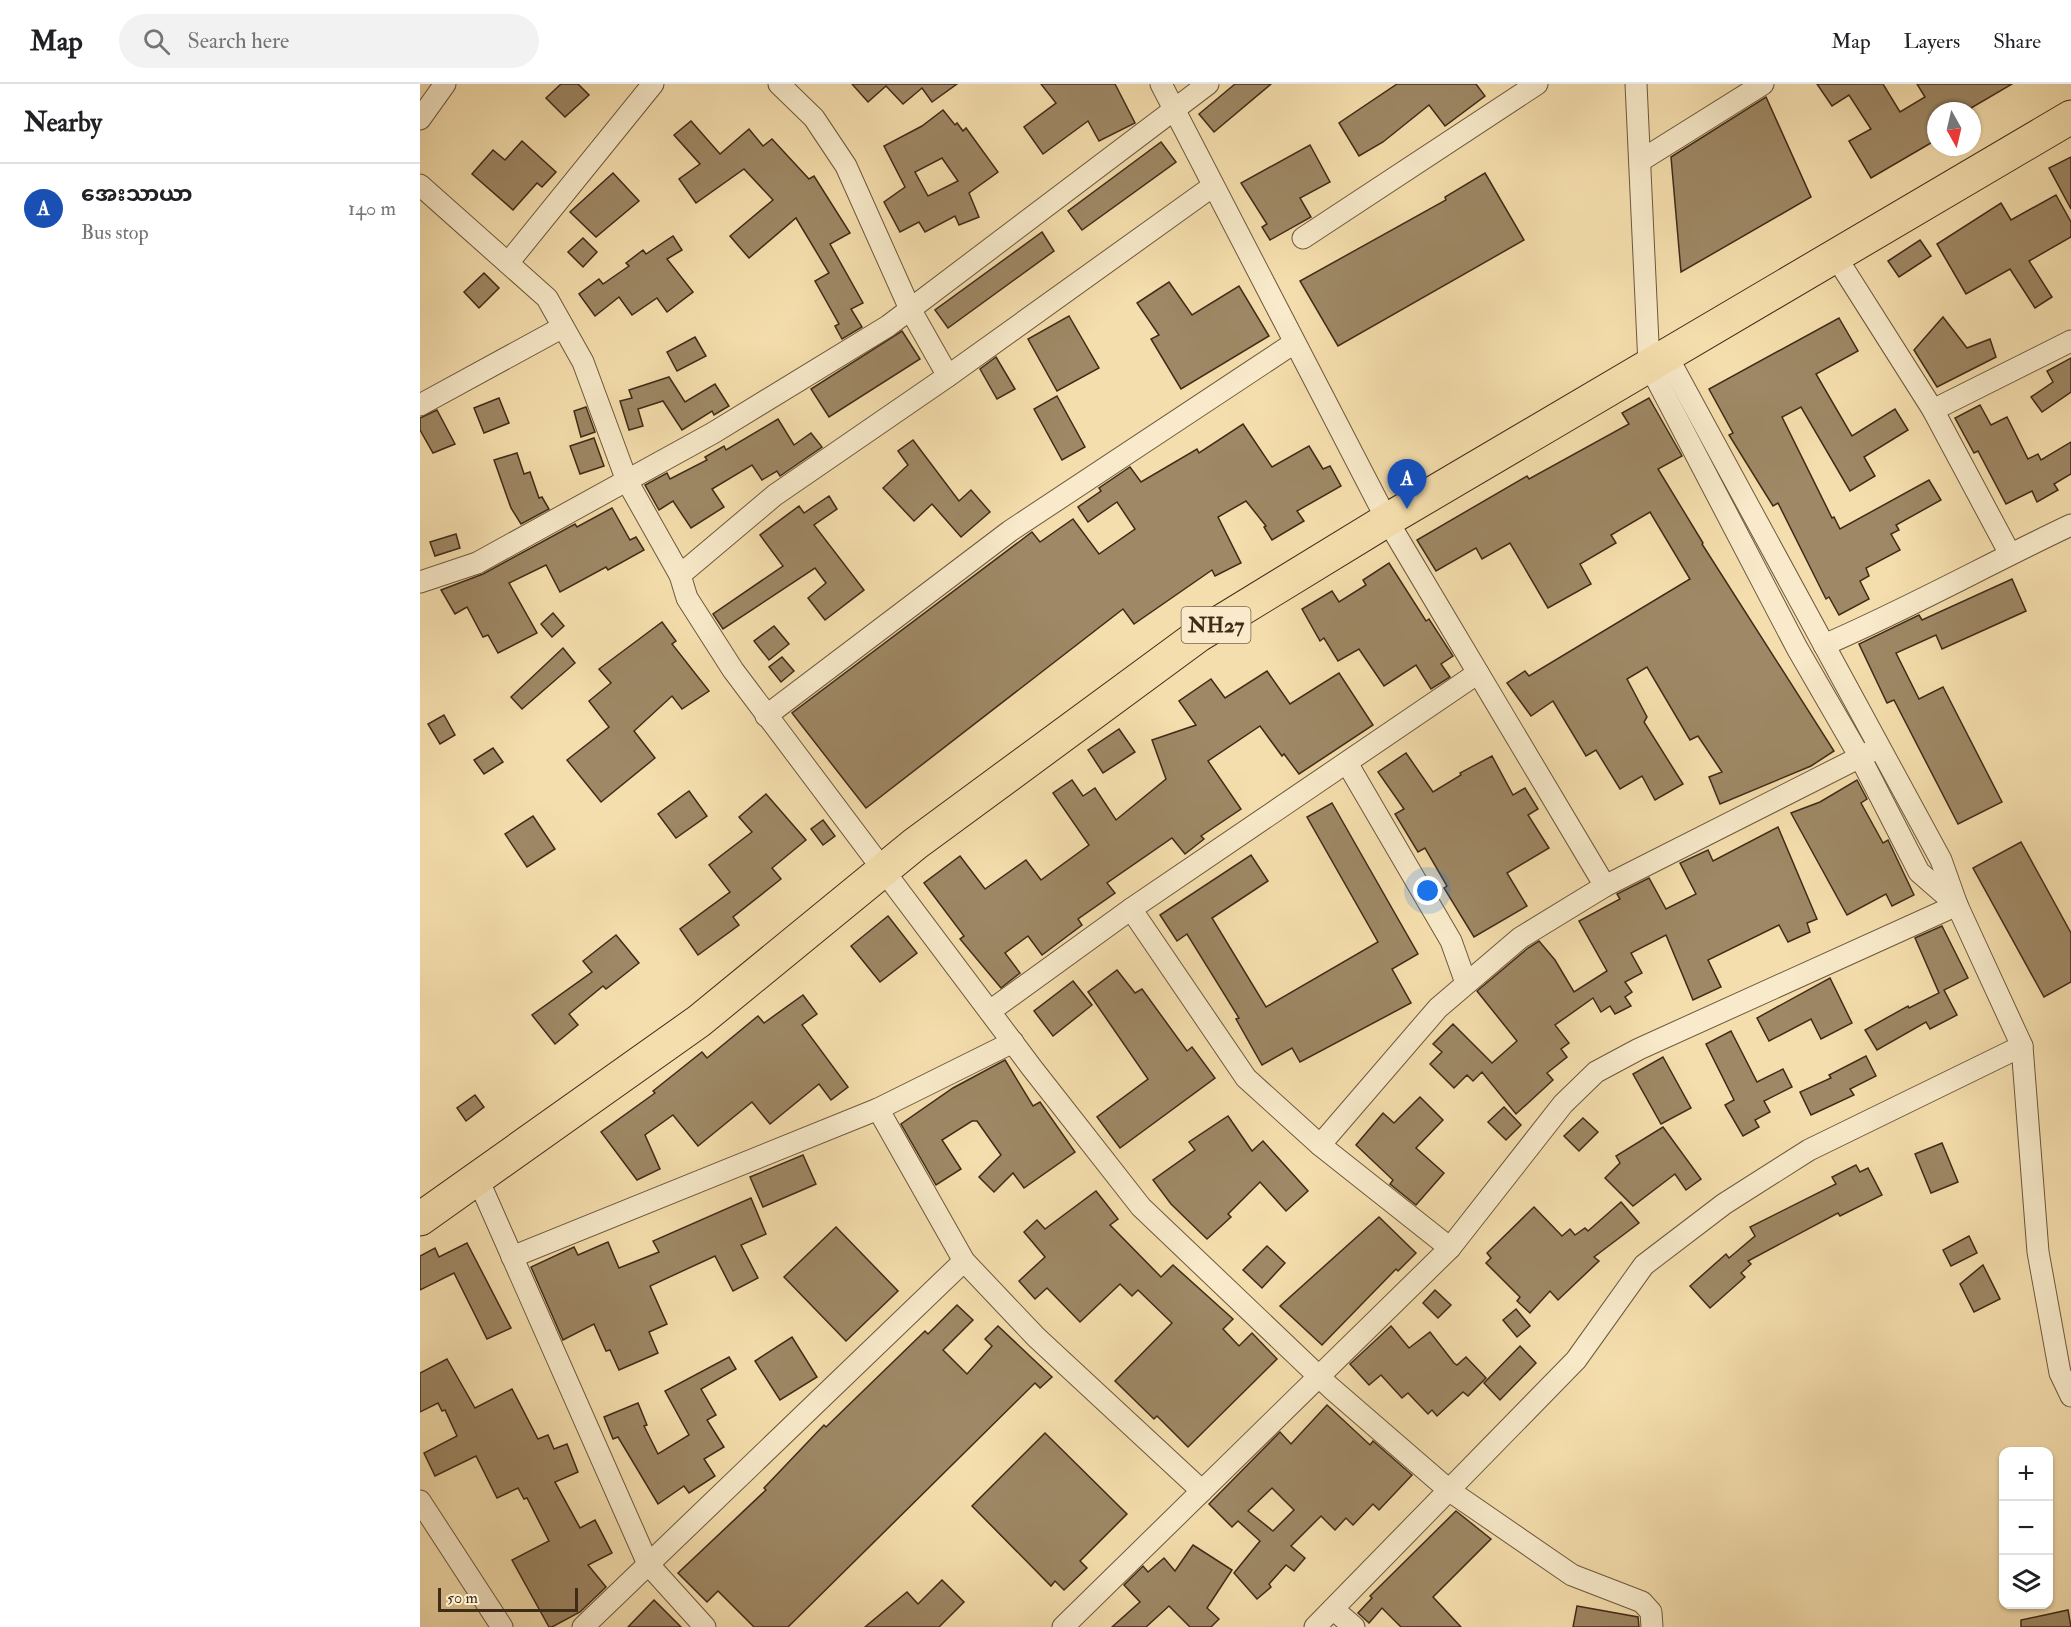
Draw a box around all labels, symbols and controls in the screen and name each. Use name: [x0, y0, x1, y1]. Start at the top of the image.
search box: [119, 14, 539, 68]
text: Map: [30, 24, 83, 59]
icon: search: [140, 25, 173, 58]
text: Search here: [188, 27, 289, 55]
text: Map: [1831, 28, 1871, 55]
text: Layers: [1904, 28, 1960, 55]
text: Share: [1993, 28, 2041, 55]
north arrow: [1927, 102, 1981, 156]
text: Nearby: [24, 107, 102, 139]
text: အေးသာယာ: [81, 180, 193, 208]
text: A: [37, 196, 50, 221]
text: 140 m: [348, 196, 396, 221]
text: Bus stop: [81, 220, 149, 245]
pin: A: [1388, 460, 1426, 509]
road number: NH27: [1182, 607, 1250, 643]
your location: [1413, 876, 1442, 905]
map controls: [1999, 1447, 2053, 1609]
button: +: [1999, 1447, 2053, 1501]
button: −: [1999, 1501, 2053, 1555]
button: layers: [1999, 1555, 2053, 1609]
scale bar: [438, 1585, 578, 1612]
text: 50 m: [447, 1588, 478, 1608]

